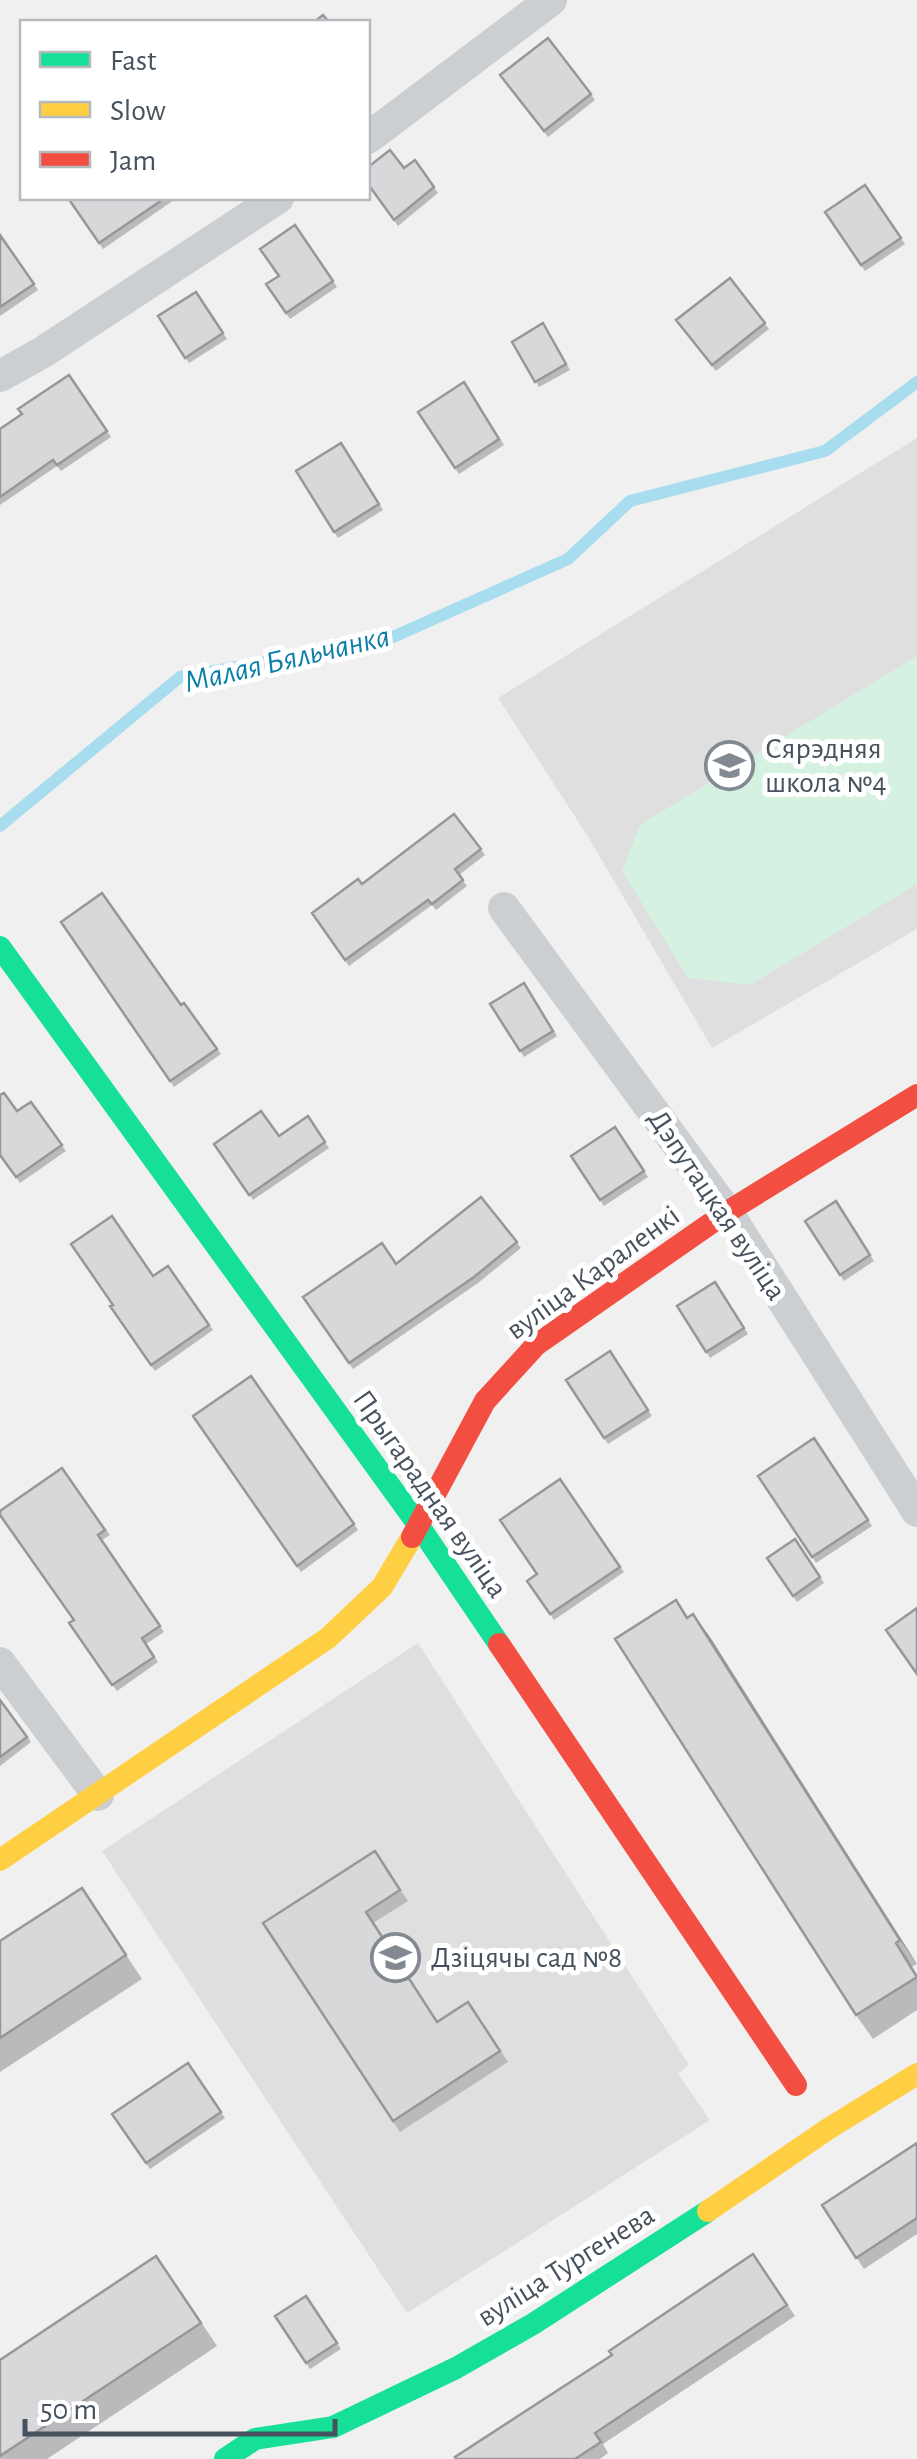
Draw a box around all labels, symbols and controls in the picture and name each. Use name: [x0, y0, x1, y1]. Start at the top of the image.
legend: [20, 20, 370, 200]
text: Fast: [110, 46, 157, 76]
text: Slow: [110, 96, 166, 126]
text: Jam: [110, 146, 156, 176]
water label: Малая Бяльчанка: [181, 620, 393, 698]
place label: Сярэдняя школа №4: [765, 734, 887, 798]
school or university icon: Сярэдняя школа №4: [704, 740, 756, 792]
street label: Дэпутацкая вуліца: [642, 1104, 792, 1306]
street label: вуліца Караленкі: [501, 1200, 685, 1346]
street label: Прыгарадная вуліца: [347, 1385, 513, 1603]
school or university icon: Дзіцячы сад №8: [370, 1932, 422, 1984]
place label: Дзіцячы сад №8: [431, 1943, 622, 1973]
street label: вуліца Тургенева: [472, 2200, 660, 2332]
scale bar: [25, 2374, 335, 2436]
text: 50 m: [40, 2395, 97, 2425]

